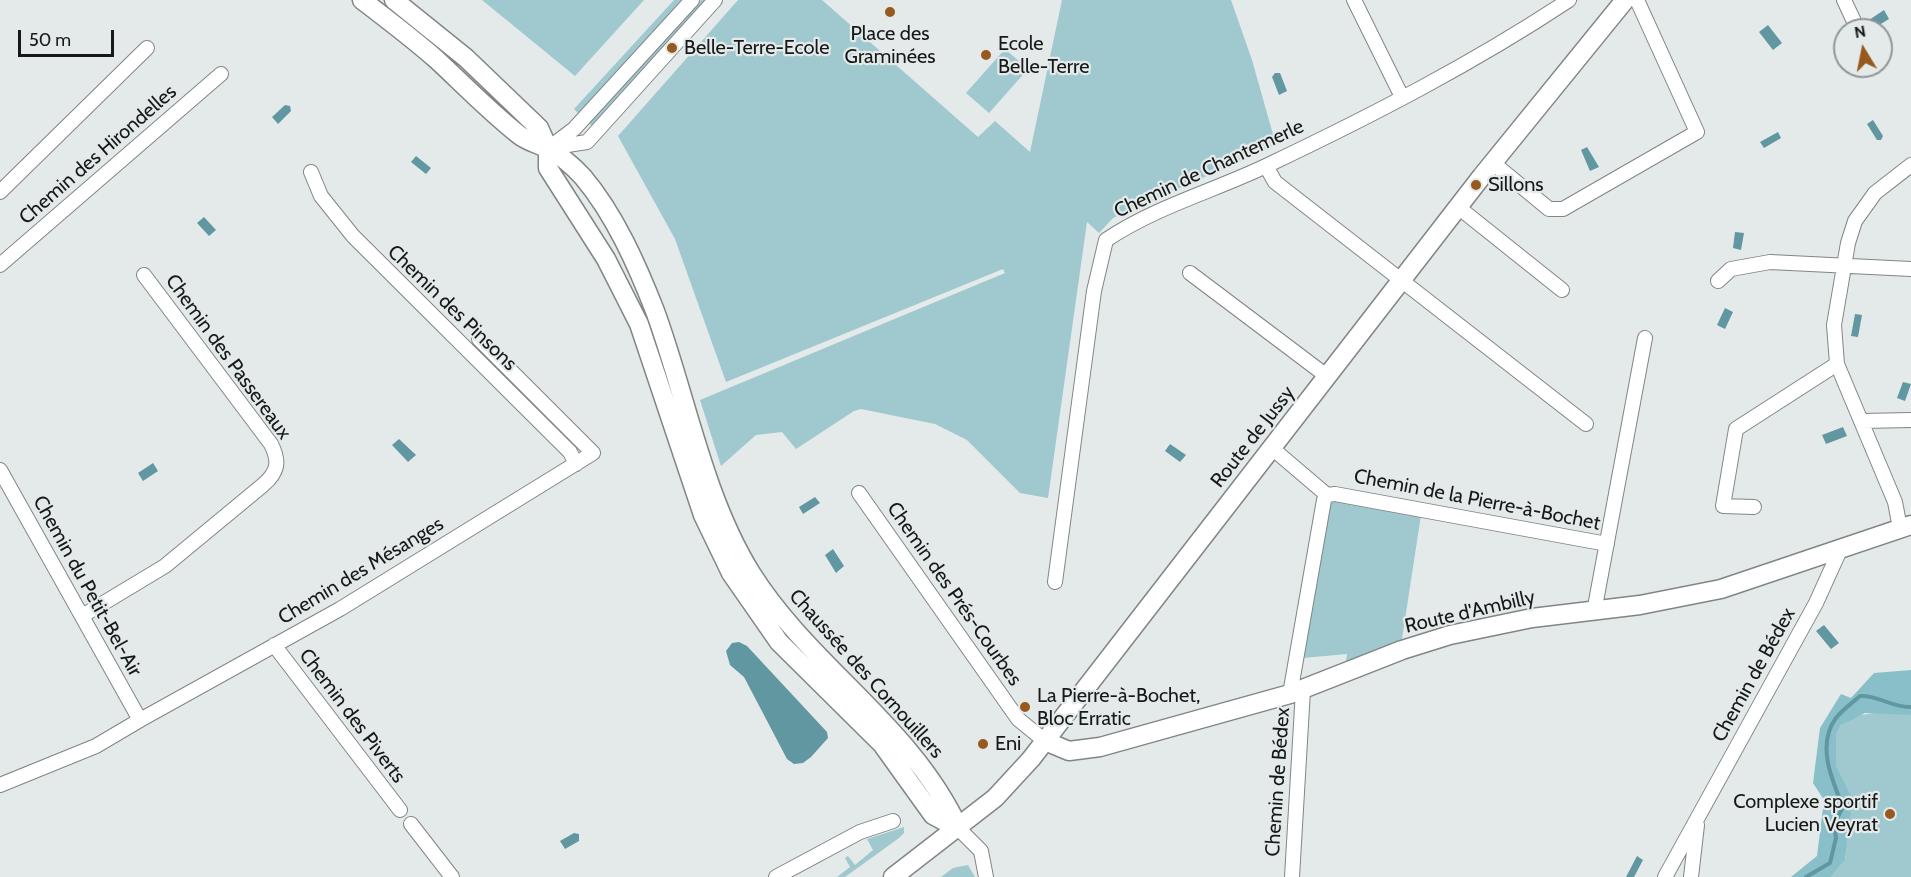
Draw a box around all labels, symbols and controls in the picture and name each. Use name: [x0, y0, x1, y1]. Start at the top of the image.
marker: Place des Graminées: [883, 5, 897, 19]
scale bar: [21, 18, 117, 56]
north arrow: [1833, 18, 1893, 78]
text: N: [1853, 21, 1867, 42]
place label: Place des Graminées: [845, 22, 935, 69]
text: 50 m: [29, 29, 71, 51]
place label: Ecole Belle-Terre: [998, 32, 1089, 79]
place label: Belle-Terre-Ecole: [684, 36, 829, 60]
marker: Belle-Terre-Ecole: [665, 41, 679, 55]
marker: Ecole Belle-Terre: [979, 48, 993, 62]
street label: Chemin des Hirondelles: [14, 80, 182, 230]
street label: Chemin de Chantemerle: [1110, 115, 1308, 223]
place label: Sillons: [1488, 173, 1544, 197]
marker: Sillons: [1469, 178, 1483, 192]
street label: Chemin des Pinsons: [382, 240, 522, 376]
street label: Chemin des Passereaux: [160, 270, 296, 444]
street label: Route de Jussy: [1206, 381, 1300, 493]
street label: Chemin de la Pierre-à-Bochet: [1352, 464, 1602, 536]
street label: Chemin du Petit-Bel-Air: [27, 491, 147, 681]
street label: Chemin des Prés-Courbes: [881, 498, 1027, 690]
street label: Chemin des Mésanges: [274, 512, 448, 630]
street label: Chaussée des Cornouillers: [784, 584, 948, 764]
street label: Route d'Ambilly: [1403, 585, 1537, 639]
street label: Chemin de Bédex: [1707, 604, 1801, 746]
street label: Chemin des Piverts: [294, 644, 410, 788]
place label: La Pierre-à-Bochet, Bloc Erratic: [1037, 684, 1200, 731]
marker: La Pierre-à-Bochet, Bloc Erratic: [1018, 700, 1032, 714]
street label: Chemin de Bédex: [1261, 707, 1295, 857]
place label: Eni: [995, 732, 1021, 756]
marker: Eni: [976, 737, 990, 751]
place label: Complexe sportif Lucien Veyrat: [1733, 790, 1878, 837]
marker: Complexe sportif Lucien Veyrat: [1883, 807, 1897, 821]

